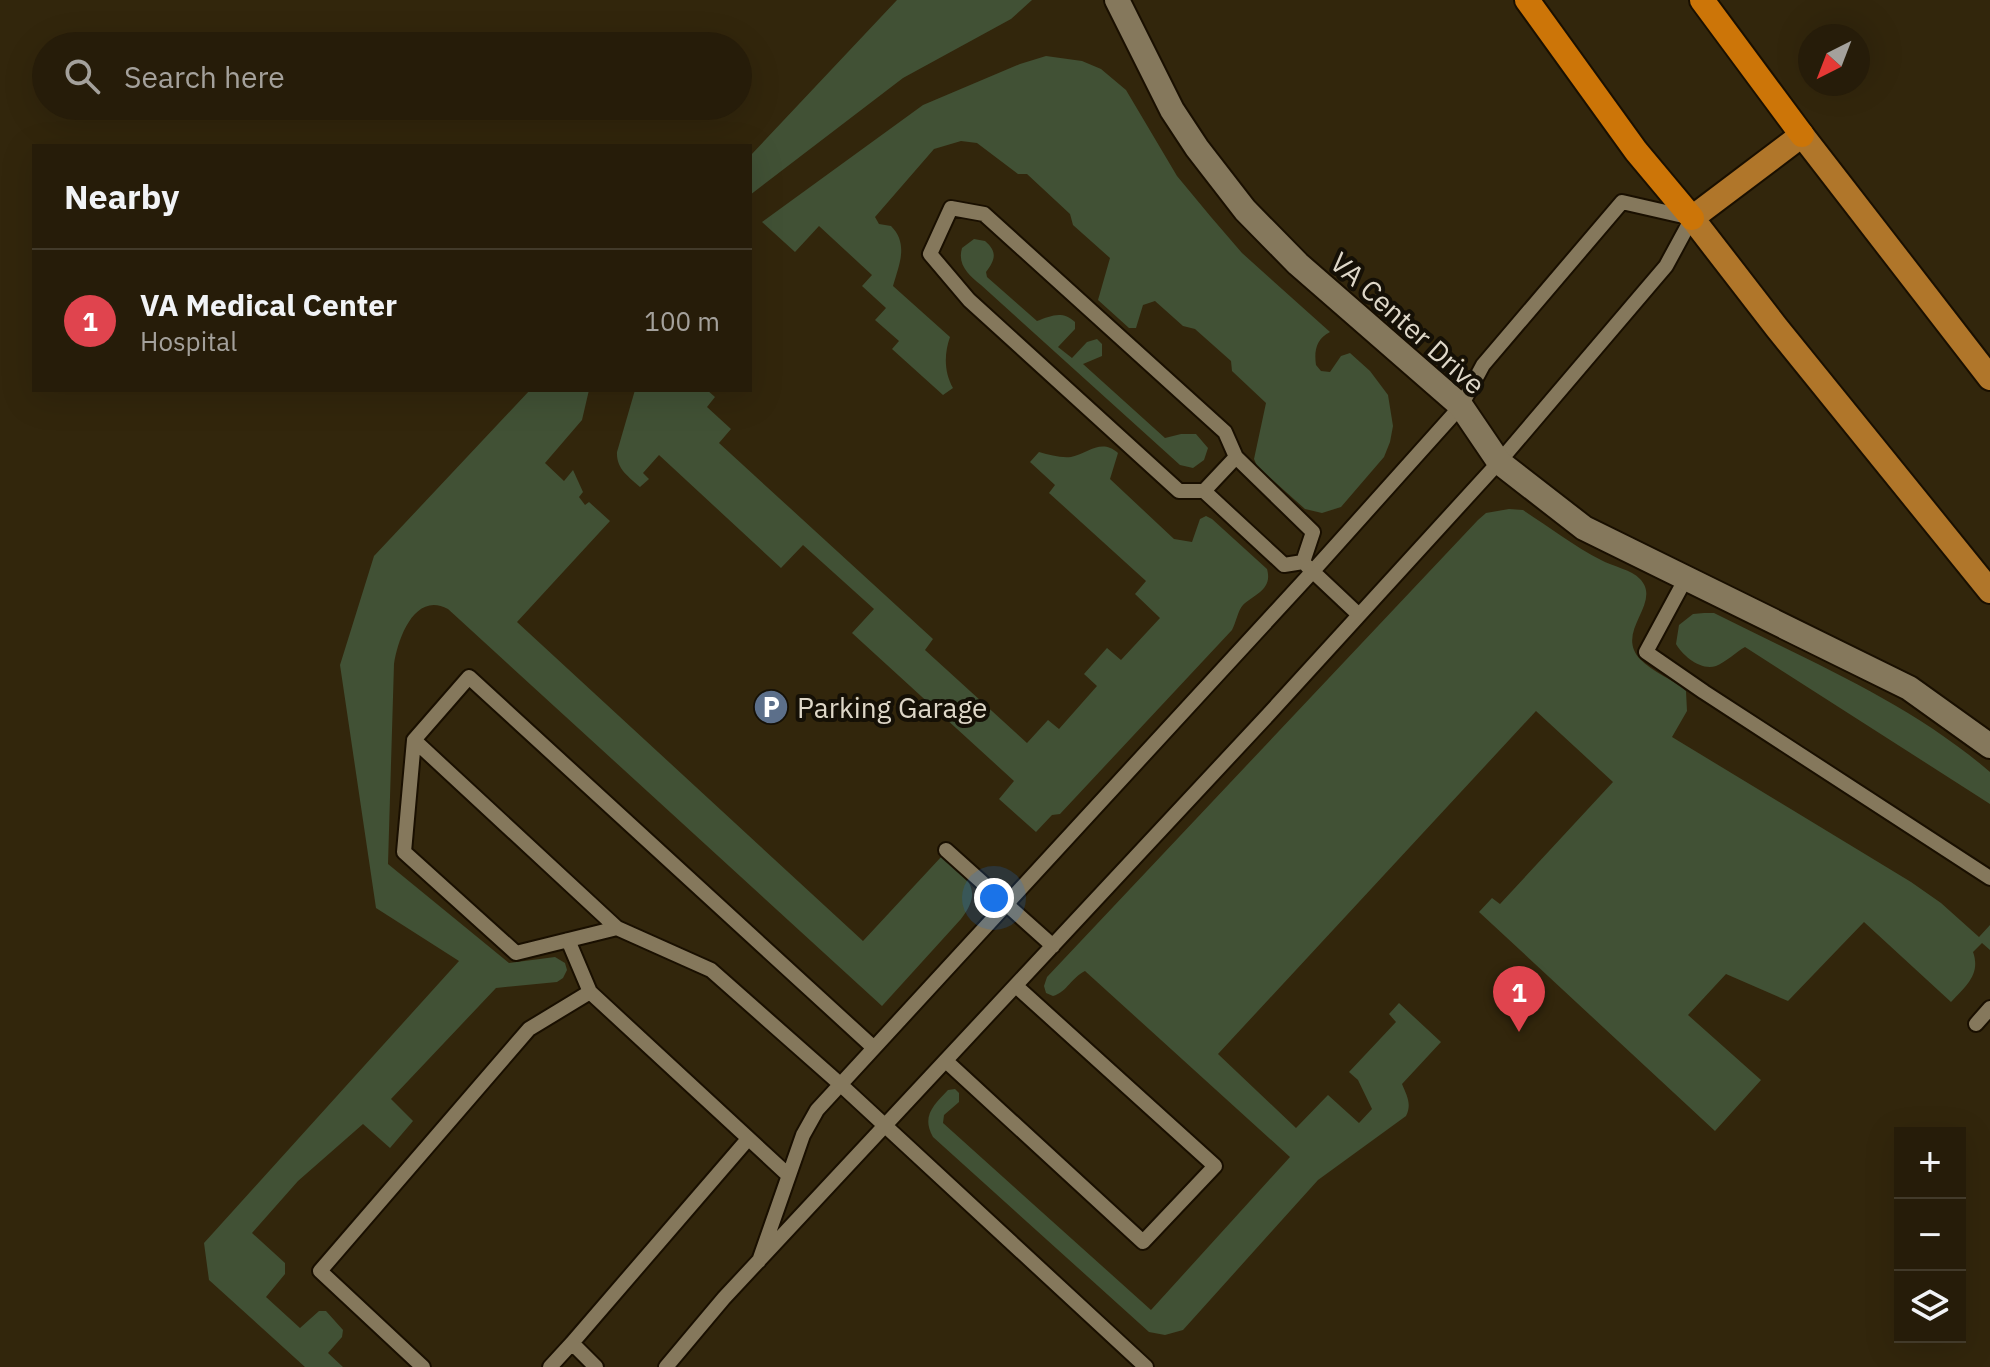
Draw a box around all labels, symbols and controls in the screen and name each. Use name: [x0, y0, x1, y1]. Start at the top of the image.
north arrow: [1798, 24, 1870, 96]
search box: [32, 32, 752, 120]
icon: search: [60, 54, 104, 98]
text: Search here: [124, 57, 285, 96]
text: Nearby: [64, 174, 179, 218]
street label: VA Center Drive: [1323, 244, 1493, 402]
text: VA Medical Center: [140, 285, 397, 324]
text: 1: [82, 304, 98, 338]
text: 100 m: [644, 304, 720, 338]
text: Hospital: [140, 324, 237, 358]
parking icon: Parking Garage: [752, 688, 790, 726]
place label: Parking Garage: [797, 689, 988, 726]
your location: [974, 878, 1014, 918]
pin: 1: [1493, 966, 1545, 1032]
map controls: [1894, 1127, 1966, 1343]
button: +: [1894, 1127, 1966, 1199]
button: −: [1894, 1199, 1966, 1271]
button: layers: [1894, 1271, 1966, 1343]

